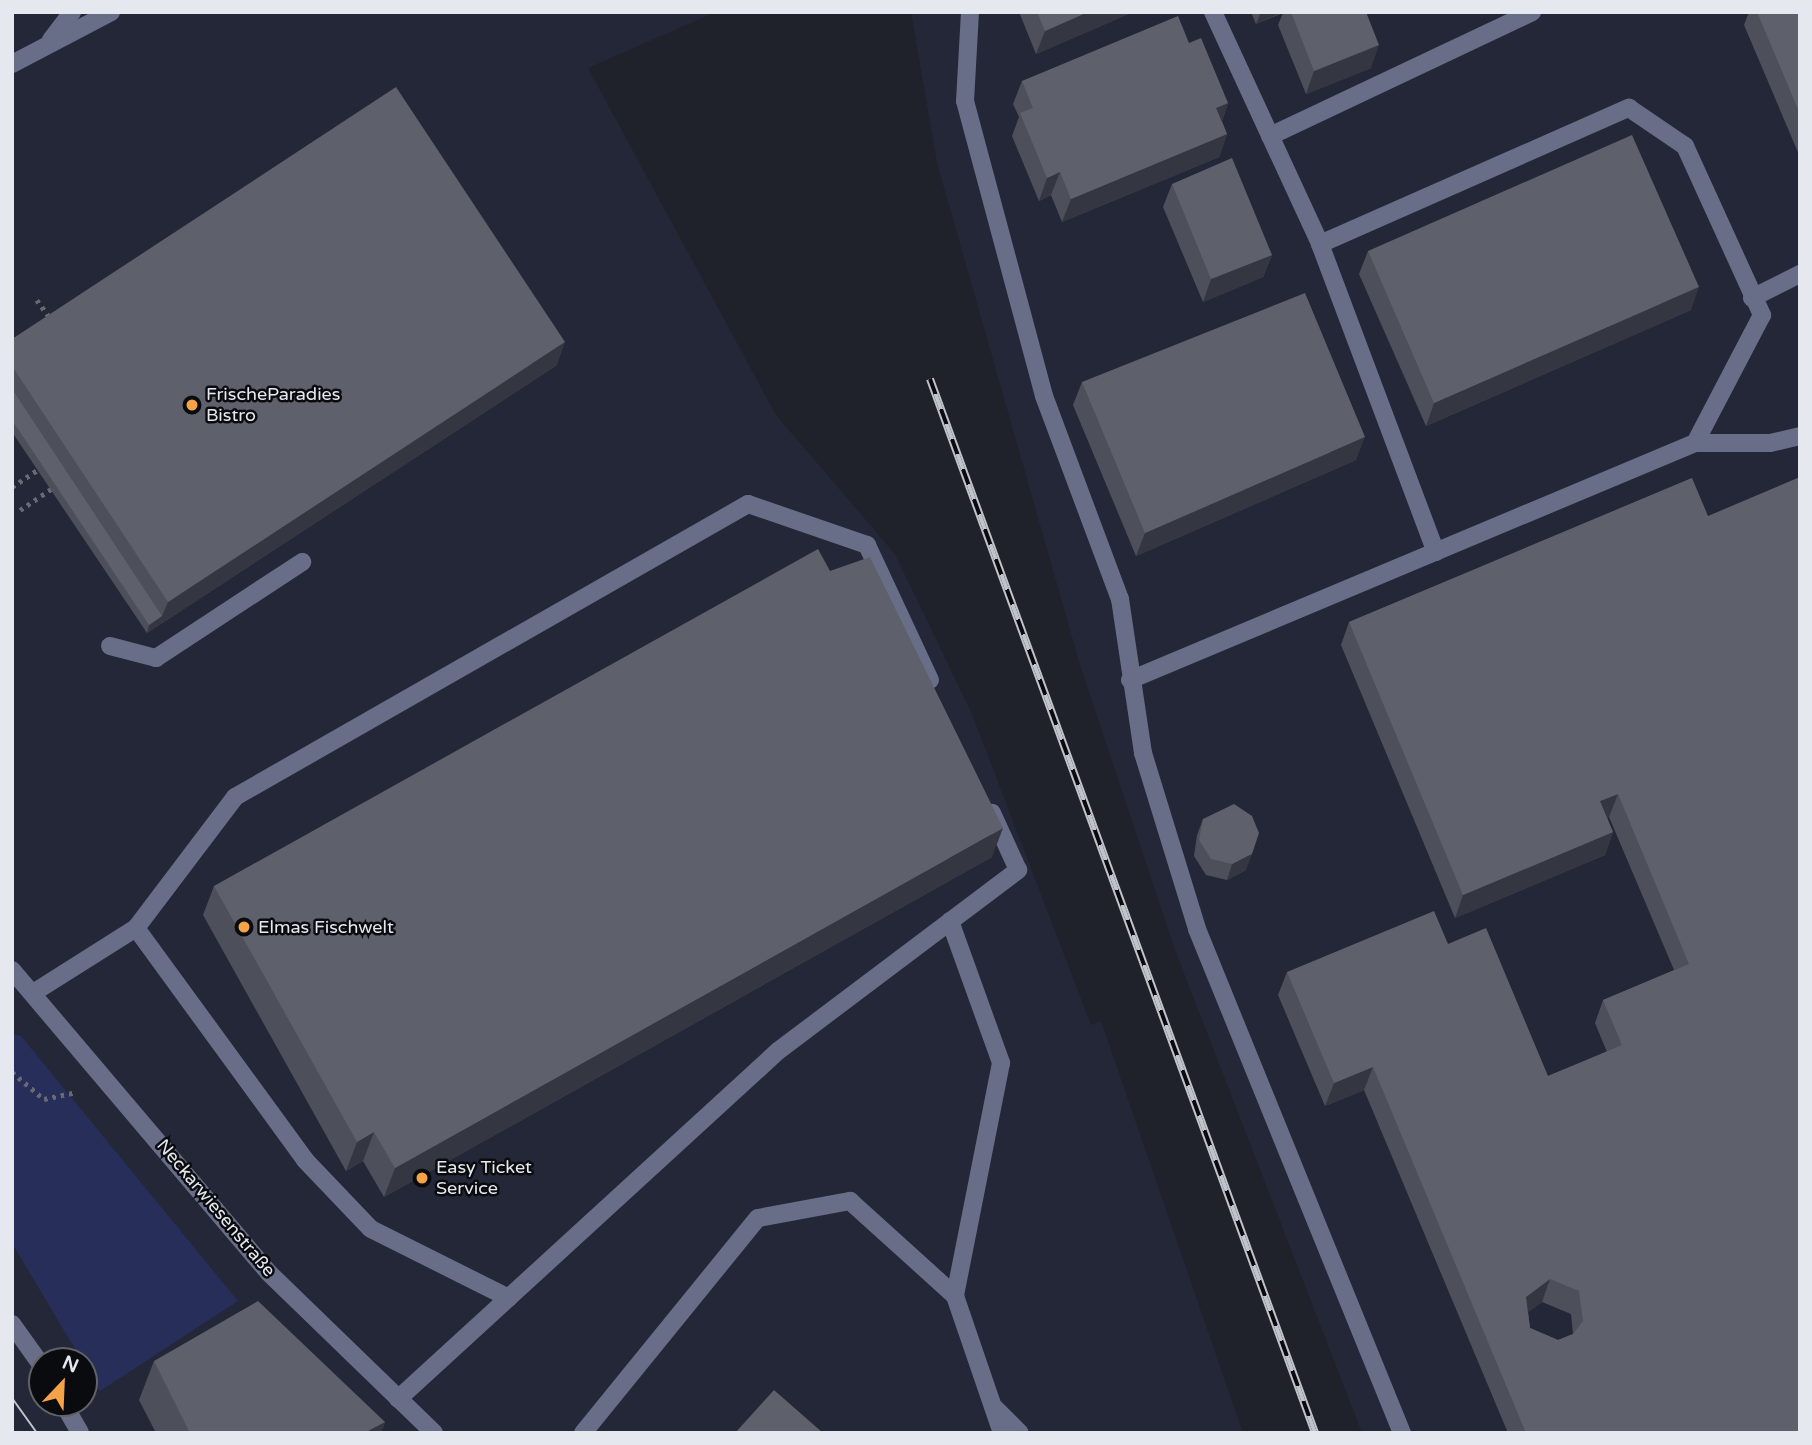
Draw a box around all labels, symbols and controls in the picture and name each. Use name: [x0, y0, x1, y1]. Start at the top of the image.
place label: FrischeParadies Bistro: [206, 384, 340, 426]
marker: FrischeParadies Bistro: [184, 397, 200, 413]
place label: Elmas Fischwelt: [258, 916, 394, 938]
marker: Elmas Fischwelt: [236, 919, 252, 935]
street label: Neckarwiesenstraße: [152, 1135, 280, 1281]
place label: Easy Ticket Service: [436, 1157, 532, 1200]
marker: Easy Ticket Service: [414, 1170, 430, 1186]
north arrow: [28, 1347, 98, 1417]
text: N: [59, 1351, 82, 1378]

